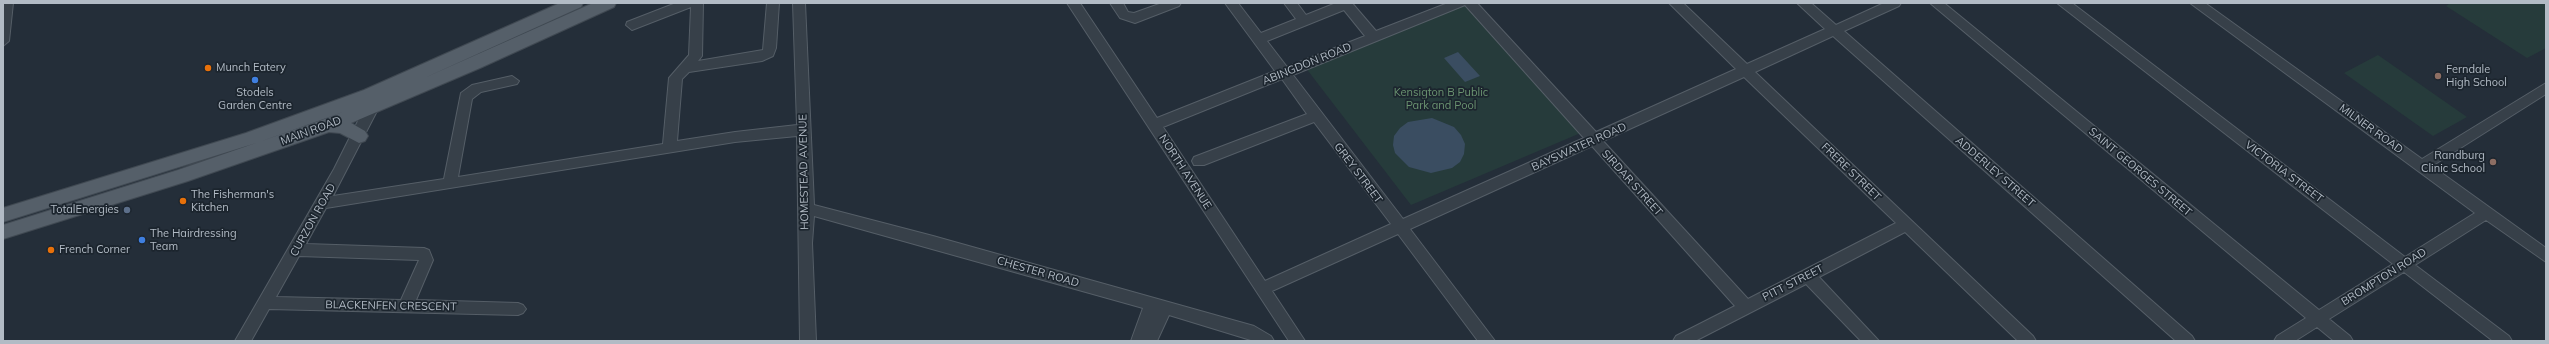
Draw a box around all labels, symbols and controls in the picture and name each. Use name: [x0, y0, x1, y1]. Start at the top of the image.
street label: ABINGDON ROAD: [1261, 40, 1353, 88]
place label: Munch Eatery: [216, 61, 286, 75]
marker: Munch Eatery: [203, 63, 213, 73]
place label: Ferndale High School: [2446, 63, 2507, 89]
marker: Ferndale High School: [2433, 71, 2443, 81]
marker: Stodels Garden Centre: [250, 75, 260, 85]
place label: Stodels Garden Centre: [218, 86, 292, 112]
park label: Kensigton B Public Park and Pool: [1394, 86, 1488, 112]
street label: MILNER ROAD: [2337, 101, 2405, 157]
street label: MAIN ROAD: [279, 114, 343, 148]
street label: HOMESTEAD AVENUE: [796, 114, 812, 230]
street label: BAYSWATER ROAD: [1529, 120, 1629, 174]
street label: SAINT GEORGES STREET: [2086, 125, 2194, 219]
street label: NORTH AVENUE: [1156, 132, 1214, 212]
street label: ADDERLEY STREET: [1953, 134, 2037, 210]
street label: VICTORIA STREET: [2242, 138, 2326, 206]
street label: GREY STREET: [1331, 140, 1385, 206]
street label: FRERE STREET: [1819, 140, 1883, 204]
street label: SIRDAR STREET: [1599, 147, 1665, 219]
place label: Randburg Clinic School: [2421, 149, 2485, 175]
marker: Randburg Clinic School: [2488, 157, 2498, 167]
street label: CURZON ROAD: [288, 181, 338, 259]
place label: The Fisherman's Kitchen: [191, 188, 274, 214]
marker: The Fisherman's Kitchen: [178, 196, 188, 206]
place label: TotalEnergies: [50, 203, 119, 217]
marker: TotalEnergies: [122, 205, 132, 215]
place label: The Hairdressing Team: [150, 227, 237, 253]
marker: The Hairdressing Team: [137, 235, 147, 245]
place label: French Corner: [59, 243, 130, 257]
marker: French Corner: [46, 245, 56, 255]
street label: BROMPTON ROAD: [2339, 245, 2429, 309]
street label: CHESTER ROAD: [995, 254, 1081, 290]
street label: PITT STREET: [1760, 262, 1826, 304]
street label: BLACKENFEN CRESCENT: [325, 298, 457, 314]

